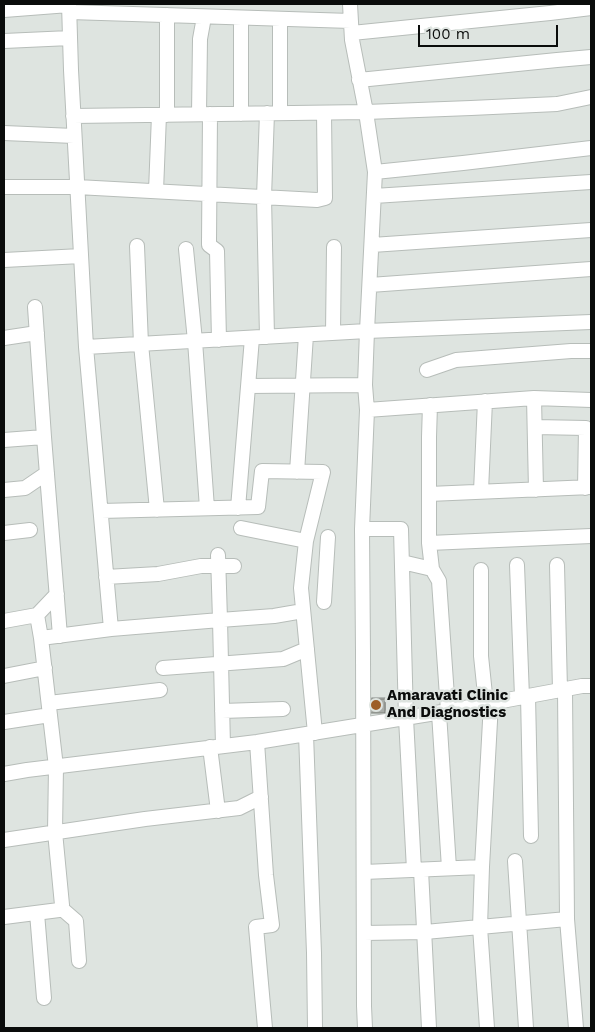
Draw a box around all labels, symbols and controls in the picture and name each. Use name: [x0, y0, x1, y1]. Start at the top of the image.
scale bar: [420, 15, 560, 47]
text: 100 m: [426, 25, 470, 43]
place label: Amaravati Clinic And Diagnostics: [387, 687, 508, 722]
marker: Amaravati Clinic And Diagnostics: [369, 698, 383, 712]

